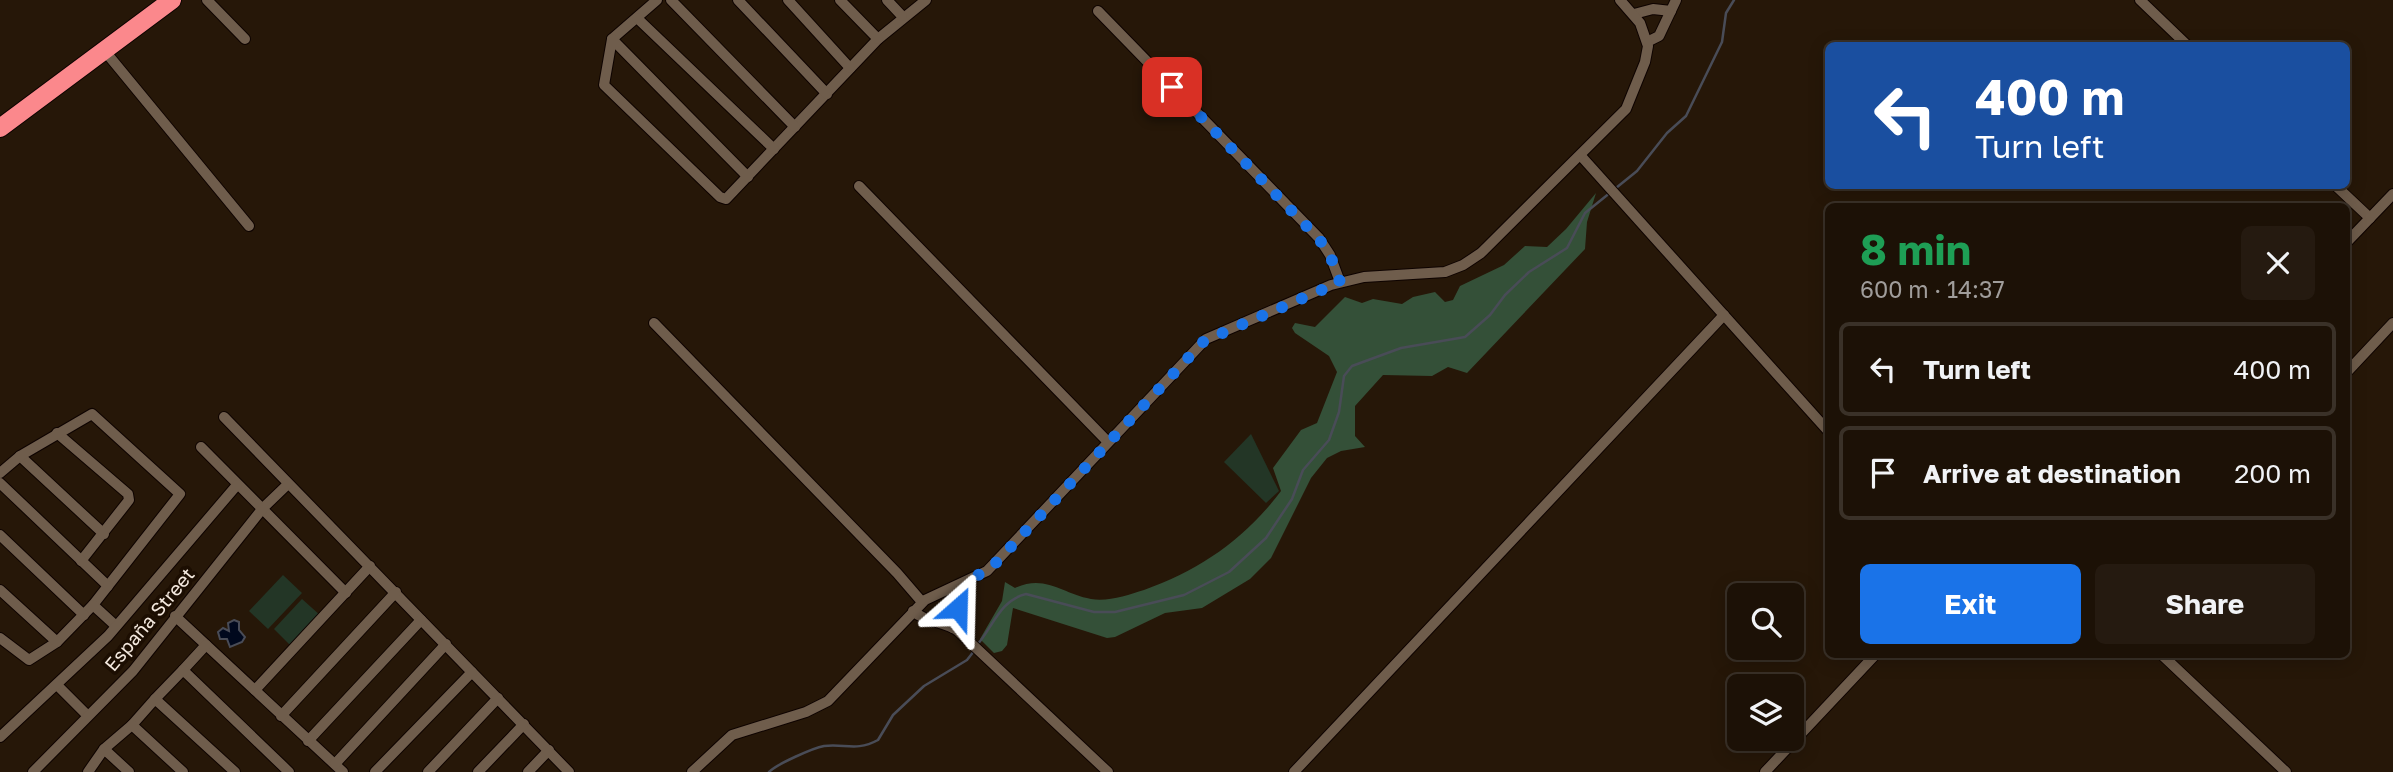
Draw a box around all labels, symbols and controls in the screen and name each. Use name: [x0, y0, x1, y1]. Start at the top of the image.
pin: [1142, 57, 1202, 117]
text: 400 m: [1975, 67, 2124, 126]
icon: arrive: [1153, 68, 1191, 106]
icon: left: [1860, 70, 1951, 161]
text: Turn left: [1975, 127, 2104, 165]
text: 8 min: [1860, 224, 1971, 274]
button: close: [2241, 226, 2315, 300]
text: 600 m · 14:37: [1860, 275, 2005, 303]
icon: left: [1864, 350, 1902, 388]
text: Turn left: [1923, 354, 2031, 385]
text: 400 m: [2233, 354, 2311, 385]
icon: arrive: [1864, 454, 1902, 492]
text: Arrive at destination: [1923, 458, 2181, 489]
text: 200 m: [2234, 458, 2311, 489]
street label: España Street: [99, 563, 199, 675]
button: Exit: [1860, 564, 2081, 644]
button: Share: [2095, 564, 2315, 644]
position arrow: [921, 571, 995, 645]
map controls: [1727, 583, 1804, 751]
button: search: [1727, 583, 1804, 660]
button: layers: [1727, 674, 1804, 751]

